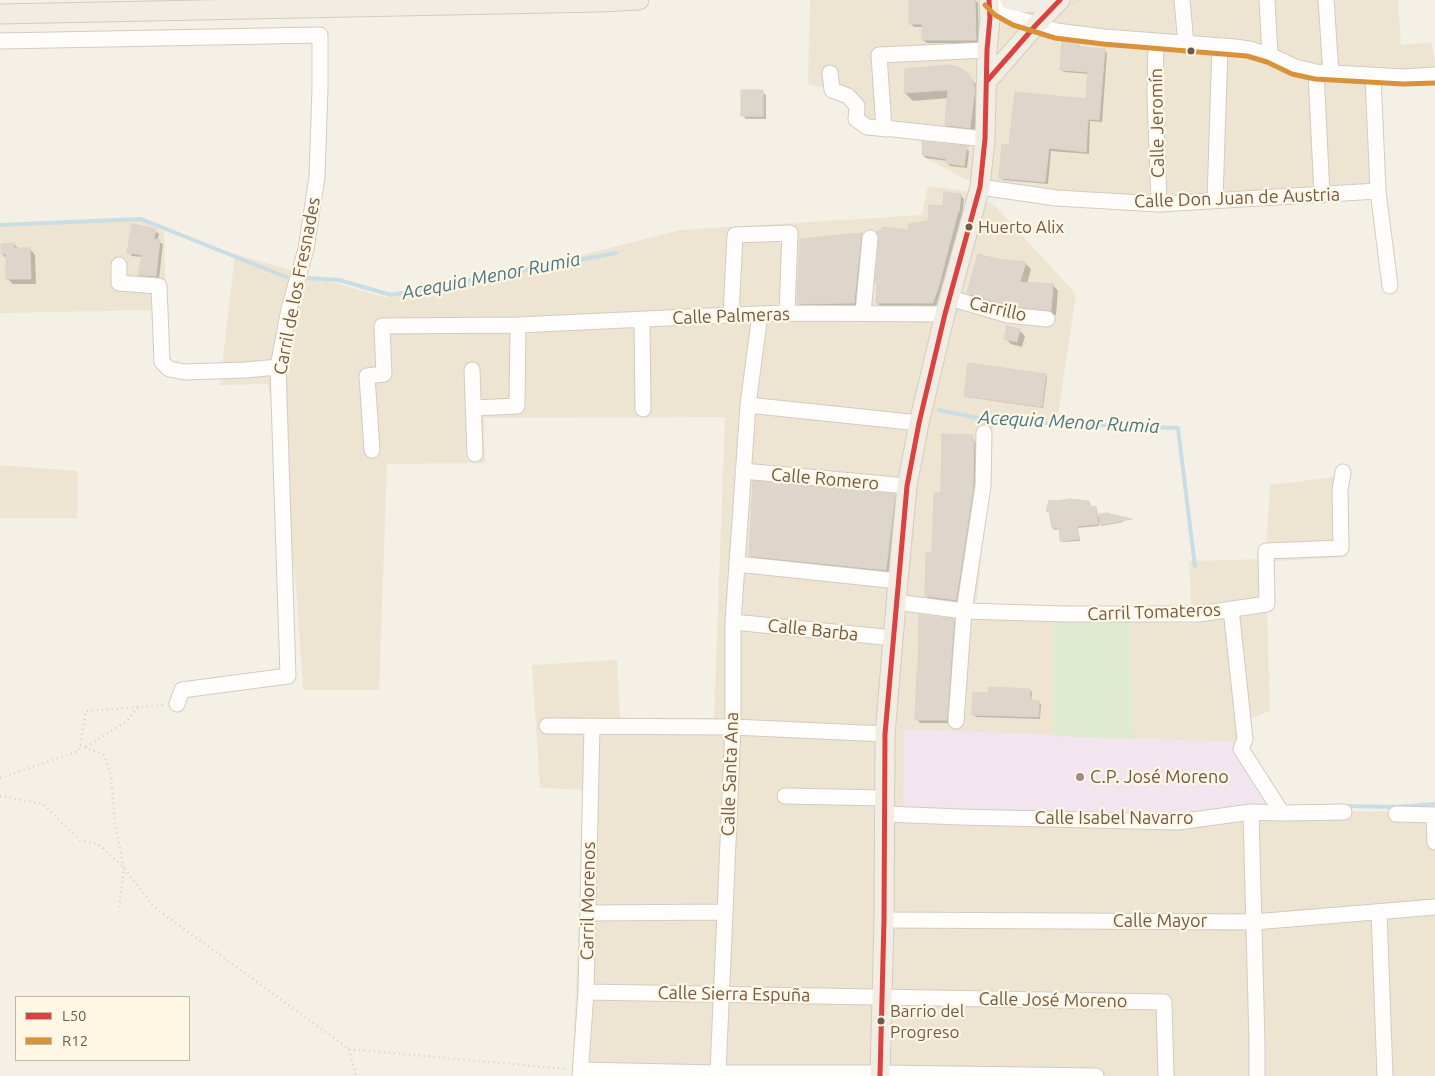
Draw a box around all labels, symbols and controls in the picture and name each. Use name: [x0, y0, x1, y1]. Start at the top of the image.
unlabelled marker: [1186, 46, 1196, 56]
street label: Calle Jeromín: [1145, 68, 1169, 178]
street label: Calle Don Juan de Austria: [1134, 184, 1340, 212]
street label: Carril de los Fresnades: [269, 195, 325, 377]
place label: Huerto Alix: [978, 217, 1064, 237]
marker: Huerto Alix: [964, 222, 974, 232]
water label: Acequia Menor Rumia: [400, 248, 582, 304]
street label: Carrillo: [967, 292, 1029, 326]
street label: Calle Palmeras: [672, 303, 790, 329]
water label: Acequia Menor Rumia: [978, 406, 1160, 438]
street label: Calle Romero: [770, 464, 880, 494]
street label: Carril Tomateros: [1087, 599, 1221, 625]
street label: Calle Barba: [767, 614, 859, 646]
street label: Calle Santa Ana: [717, 711, 743, 837]
place label: C.P. José Moreno: [1090, 766, 1229, 788]
marker: C.P. José Moreno: [1074, 771, 1086, 783]
street label: Calle Isabel Navarro: [1034, 807, 1194, 829]
street label: Carril Morenos: [576, 841, 600, 961]
street label: Calle Mayor: [1113, 910, 1207, 932]
street label: Calle Sierra Espuña: [657, 982, 811, 1006]
street label: Calle José Moreno: [978, 988, 1128, 1012]
legend: [15, 996, 190, 1061]
place label: Barrio del Progreso: [890, 1001, 964, 1041]
text: L50: [62, 1007, 87, 1024]
marker: Barrio del Progreso: [876, 1016, 886, 1026]
text: R12: [62, 1032, 88, 1049]

